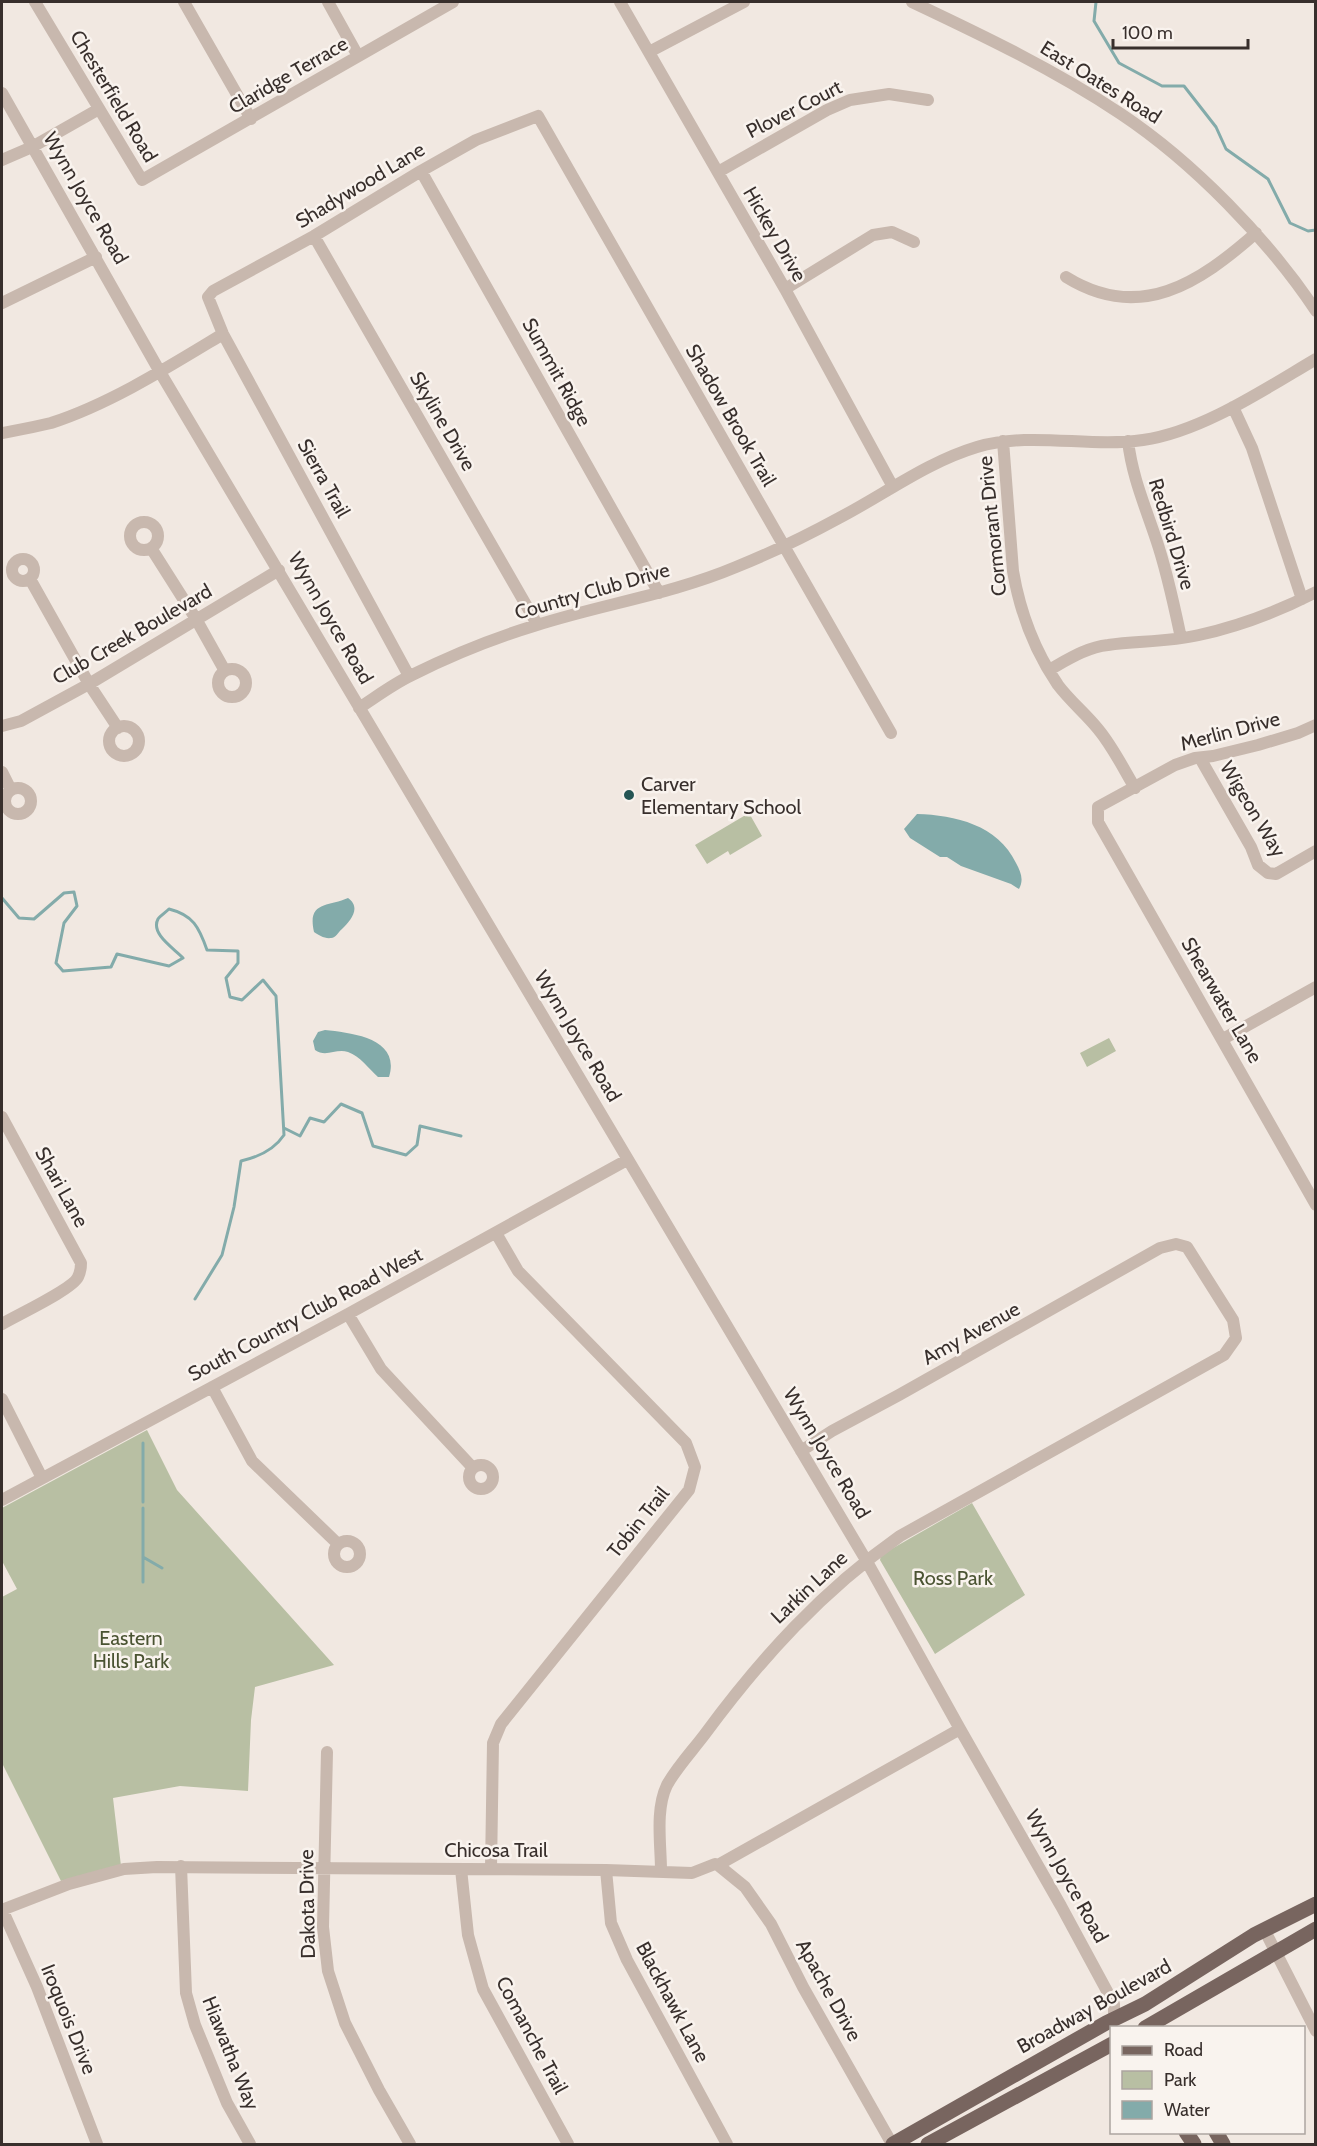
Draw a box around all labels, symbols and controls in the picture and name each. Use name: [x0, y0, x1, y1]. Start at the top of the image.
scale bar: [1113, 12, 1248, 50]
text: 100 m: [1122, 22, 1173, 44]
street label: Chesterfield Road: [65, 26, 163, 166]
street label: Claridge Terrace: [224, 31, 352, 119]
street label: East Oates Road: [1036, 35, 1166, 129]
street label: Plover Court: [742, 75, 846, 143]
street label: Wynn Joyce Road: [39, 128, 133, 268]
street label: Shadywood Lane: [291, 137, 429, 233]
street label: Hickey Drive: [738, 182, 812, 286]
street label: Summit Ridge: [517, 314, 597, 430]
street label: Shadow Brook Trail: [681, 340, 782, 491]
street label: Skyline Drive: [405, 367, 481, 475]
street label: Sierra Trail: [293, 434, 356, 522]
street label: Cormorant Drive: [973, 455, 1011, 597]
street label: Redbird Drive: [1144, 476, 1200, 592]
street label: Wynn Joyce Road: [284, 548, 378, 688]
street label: Country Club Drive: [512, 557, 672, 625]
street label: Club Creek Boulevard: [48, 579, 216, 689]
street label: Merlin Drive: [1178, 706, 1282, 756]
street label: Wigeon Way: [1215, 757, 1291, 861]
place label: Carver Elementary School: [641, 772, 802, 819]
marker: Carver Elementary School: [622, 788, 636, 802]
street label: Shearwater Lane: [1176, 933, 1268, 1067]
street label: Wynn Joyce Road: [530, 966, 626, 1106]
street label: Shari Lane: [30, 1143, 94, 1231]
street label: South Country Club Road West: [184, 1242, 426, 1386]
street label: Amy Avenue: [918, 1296, 1024, 1370]
street label: Wynn Joyce Road: [779, 1383, 875, 1523]
street label: Tobin Trail: [602, 1481, 674, 1562]
street label: Larkin Lane: [766, 1546, 852, 1628]
park label: Ross Park: [913, 1566, 993, 1590]
park label: Eastern Hills Park: [93, 1626, 169, 1673]
street label: Wynn Joyce Road: [1021, 1805, 1113, 1947]
street label: Chicosa Trail: [444, 1838, 548, 1862]
street label: Dakota Drive: [294, 1849, 320, 1959]
street label: Apache Drive: [791, 1935, 867, 2045]
street label: Blackhawk Lane: [631, 1937, 715, 2067]
street label: Broadway Boulevard: [1013, 1954, 1175, 2058]
street label: Iroquois Drive: [36, 1961, 102, 2077]
street label: Comanche Trail: [491, 1972, 573, 2098]
street label: Hiawatha Way: [197, 1993, 265, 2113]
legend: [1110, 2026, 1305, 2134]
text: Road: [1164, 2039, 1203, 2061]
text: Park: [1164, 2069, 1197, 2091]
text: Water: [1164, 2099, 1210, 2121]

